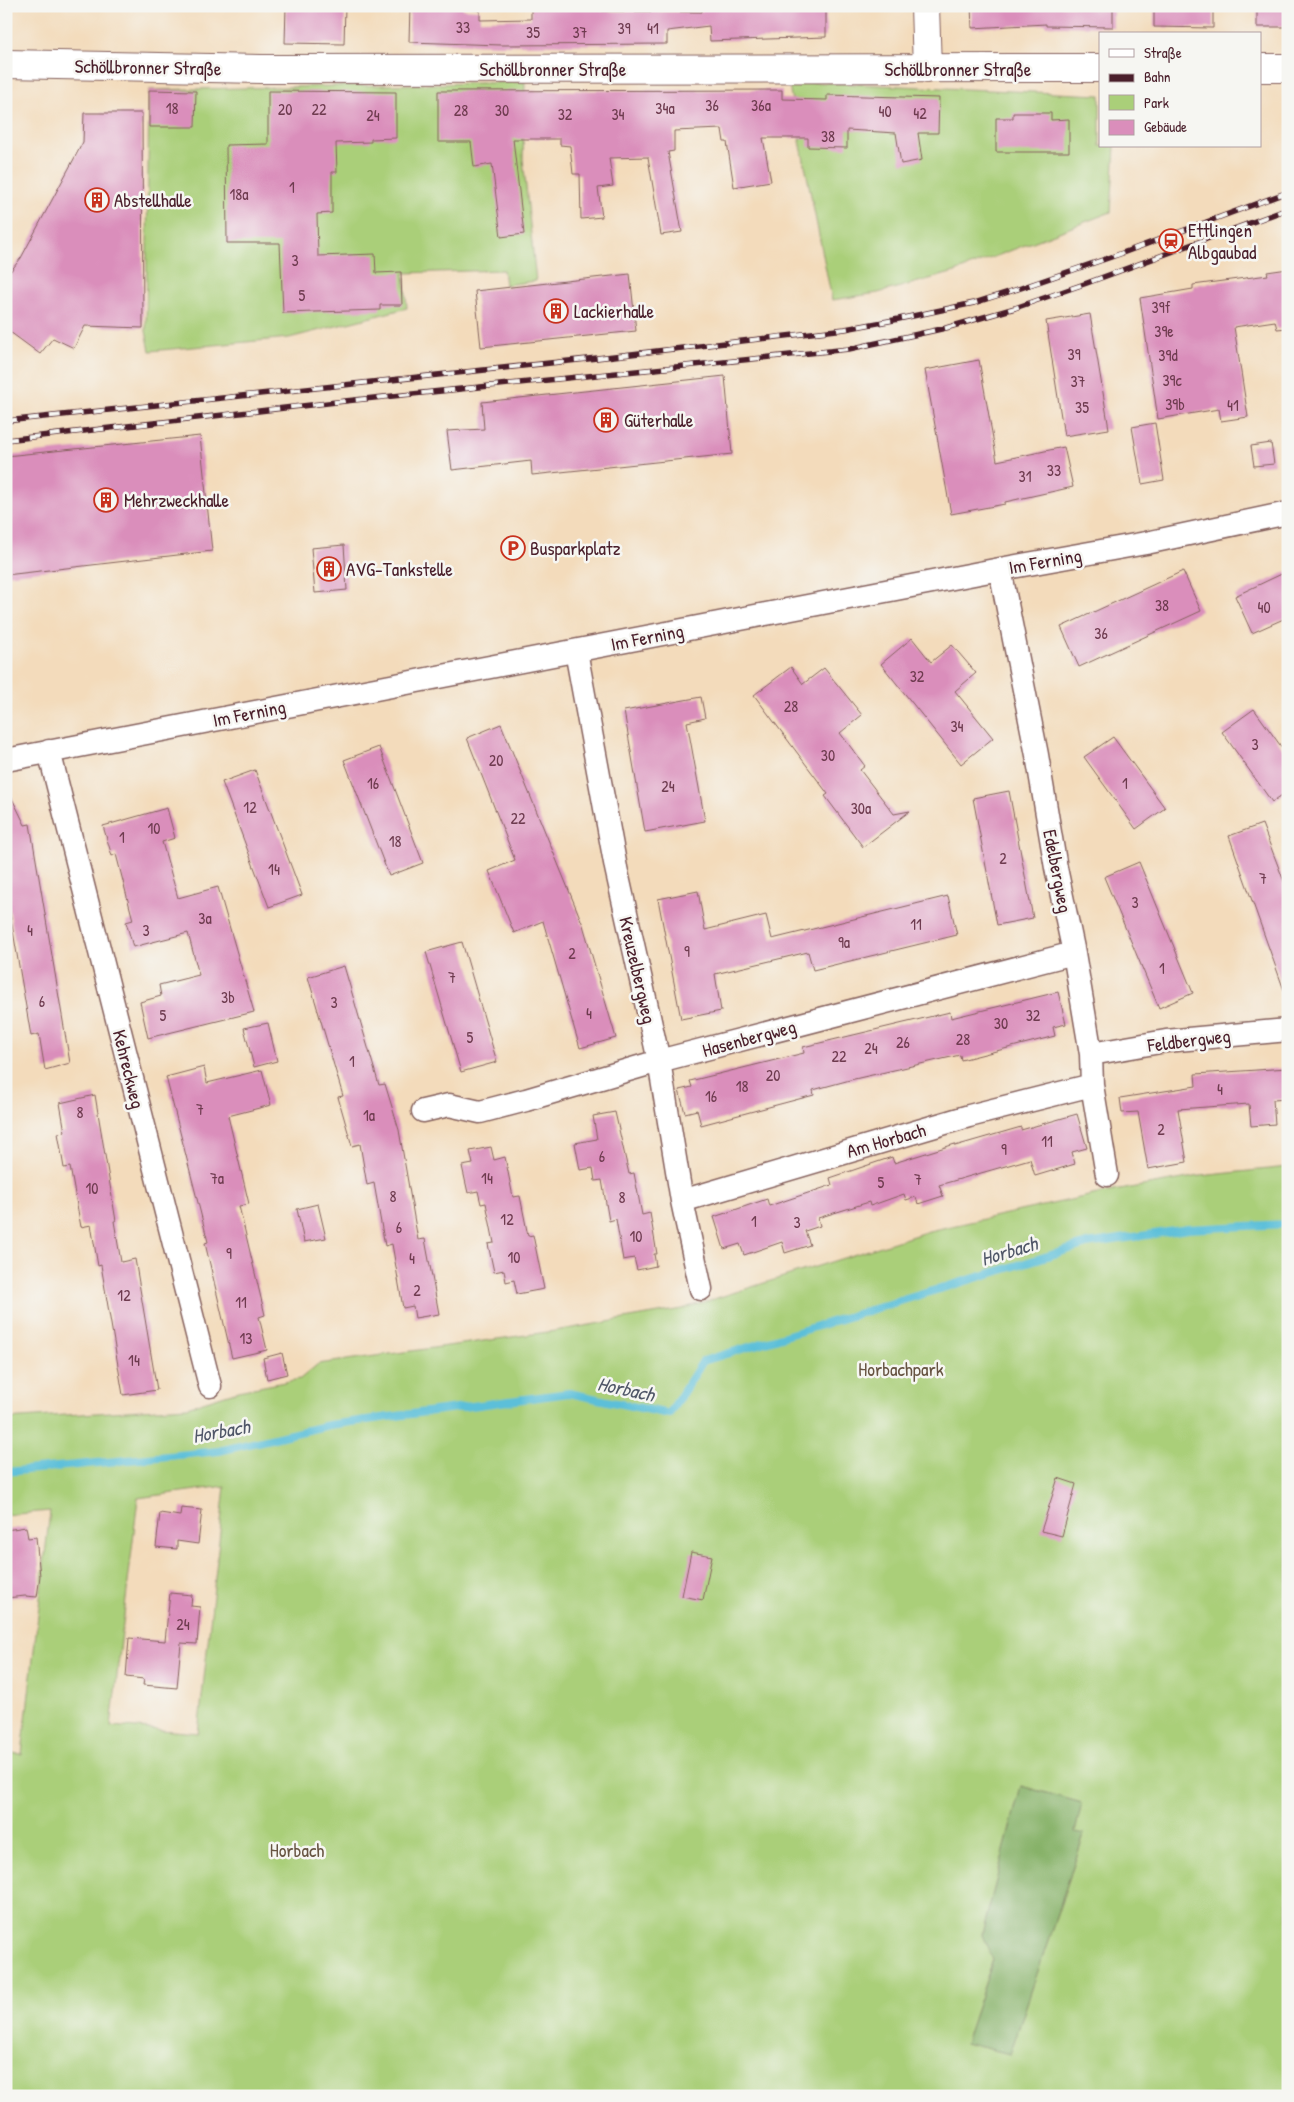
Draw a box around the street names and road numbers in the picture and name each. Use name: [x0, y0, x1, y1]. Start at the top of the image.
street label: Schöllbronner Straße: [74, 53, 222, 81]
street label: Schöllbronner Straße: [480, 56, 627, 82]
street label: Schöllbronner Straße: [885, 56, 1032, 82]
street label: Im Ferning: [1006, 542, 1084, 580]
street label: Im Ferning: [608, 617, 686, 657]
street label: Im Ferning: [210, 693, 288, 733]
street label: Edelbergweg: [1037, 827, 1079, 915]
street label: Kreuzelbergweg: [613, 914, 663, 1026]
street label: Hasenbergweg: [699, 1013, 799, 1063]
street label: Feldbergweg: [1145, 1022, 1232, 1058]
street label: Kehreckweg: [107, 1027, 151, 1111]
street label: Am Horbach: [843, 1116, 929, 1164]

